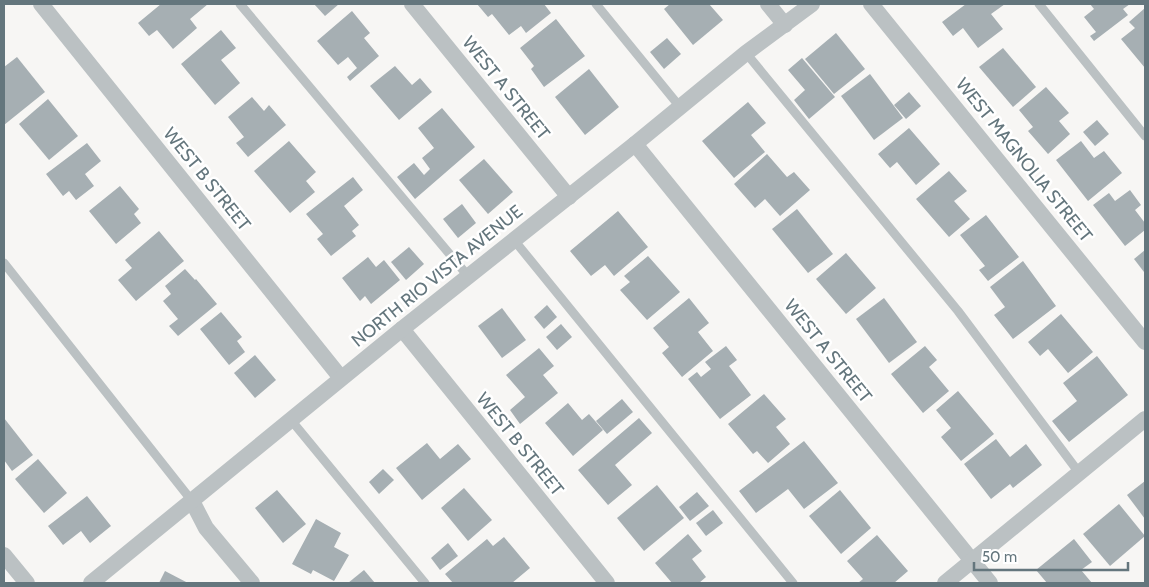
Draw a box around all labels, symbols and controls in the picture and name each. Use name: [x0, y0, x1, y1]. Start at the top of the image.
street label: WEST A STREET: [458, 32, 555, 145]
street label: WEST MAGNOLIA STREET: [951, 74, 1097, 247]
street label: WEST B STREET: [159, 123, 256, 235]
street label: NORTH RIO VISTA AVENUE: [347, 200, 527, 352]
street label: WEST A STREET: [780, 295, 877, 408]
street label: WEST B STREET: [472, 388, 569, 500]
scale bar: [974, 540, 1128, 572]
text: 50 m: [982, 548, 1017, 566]

